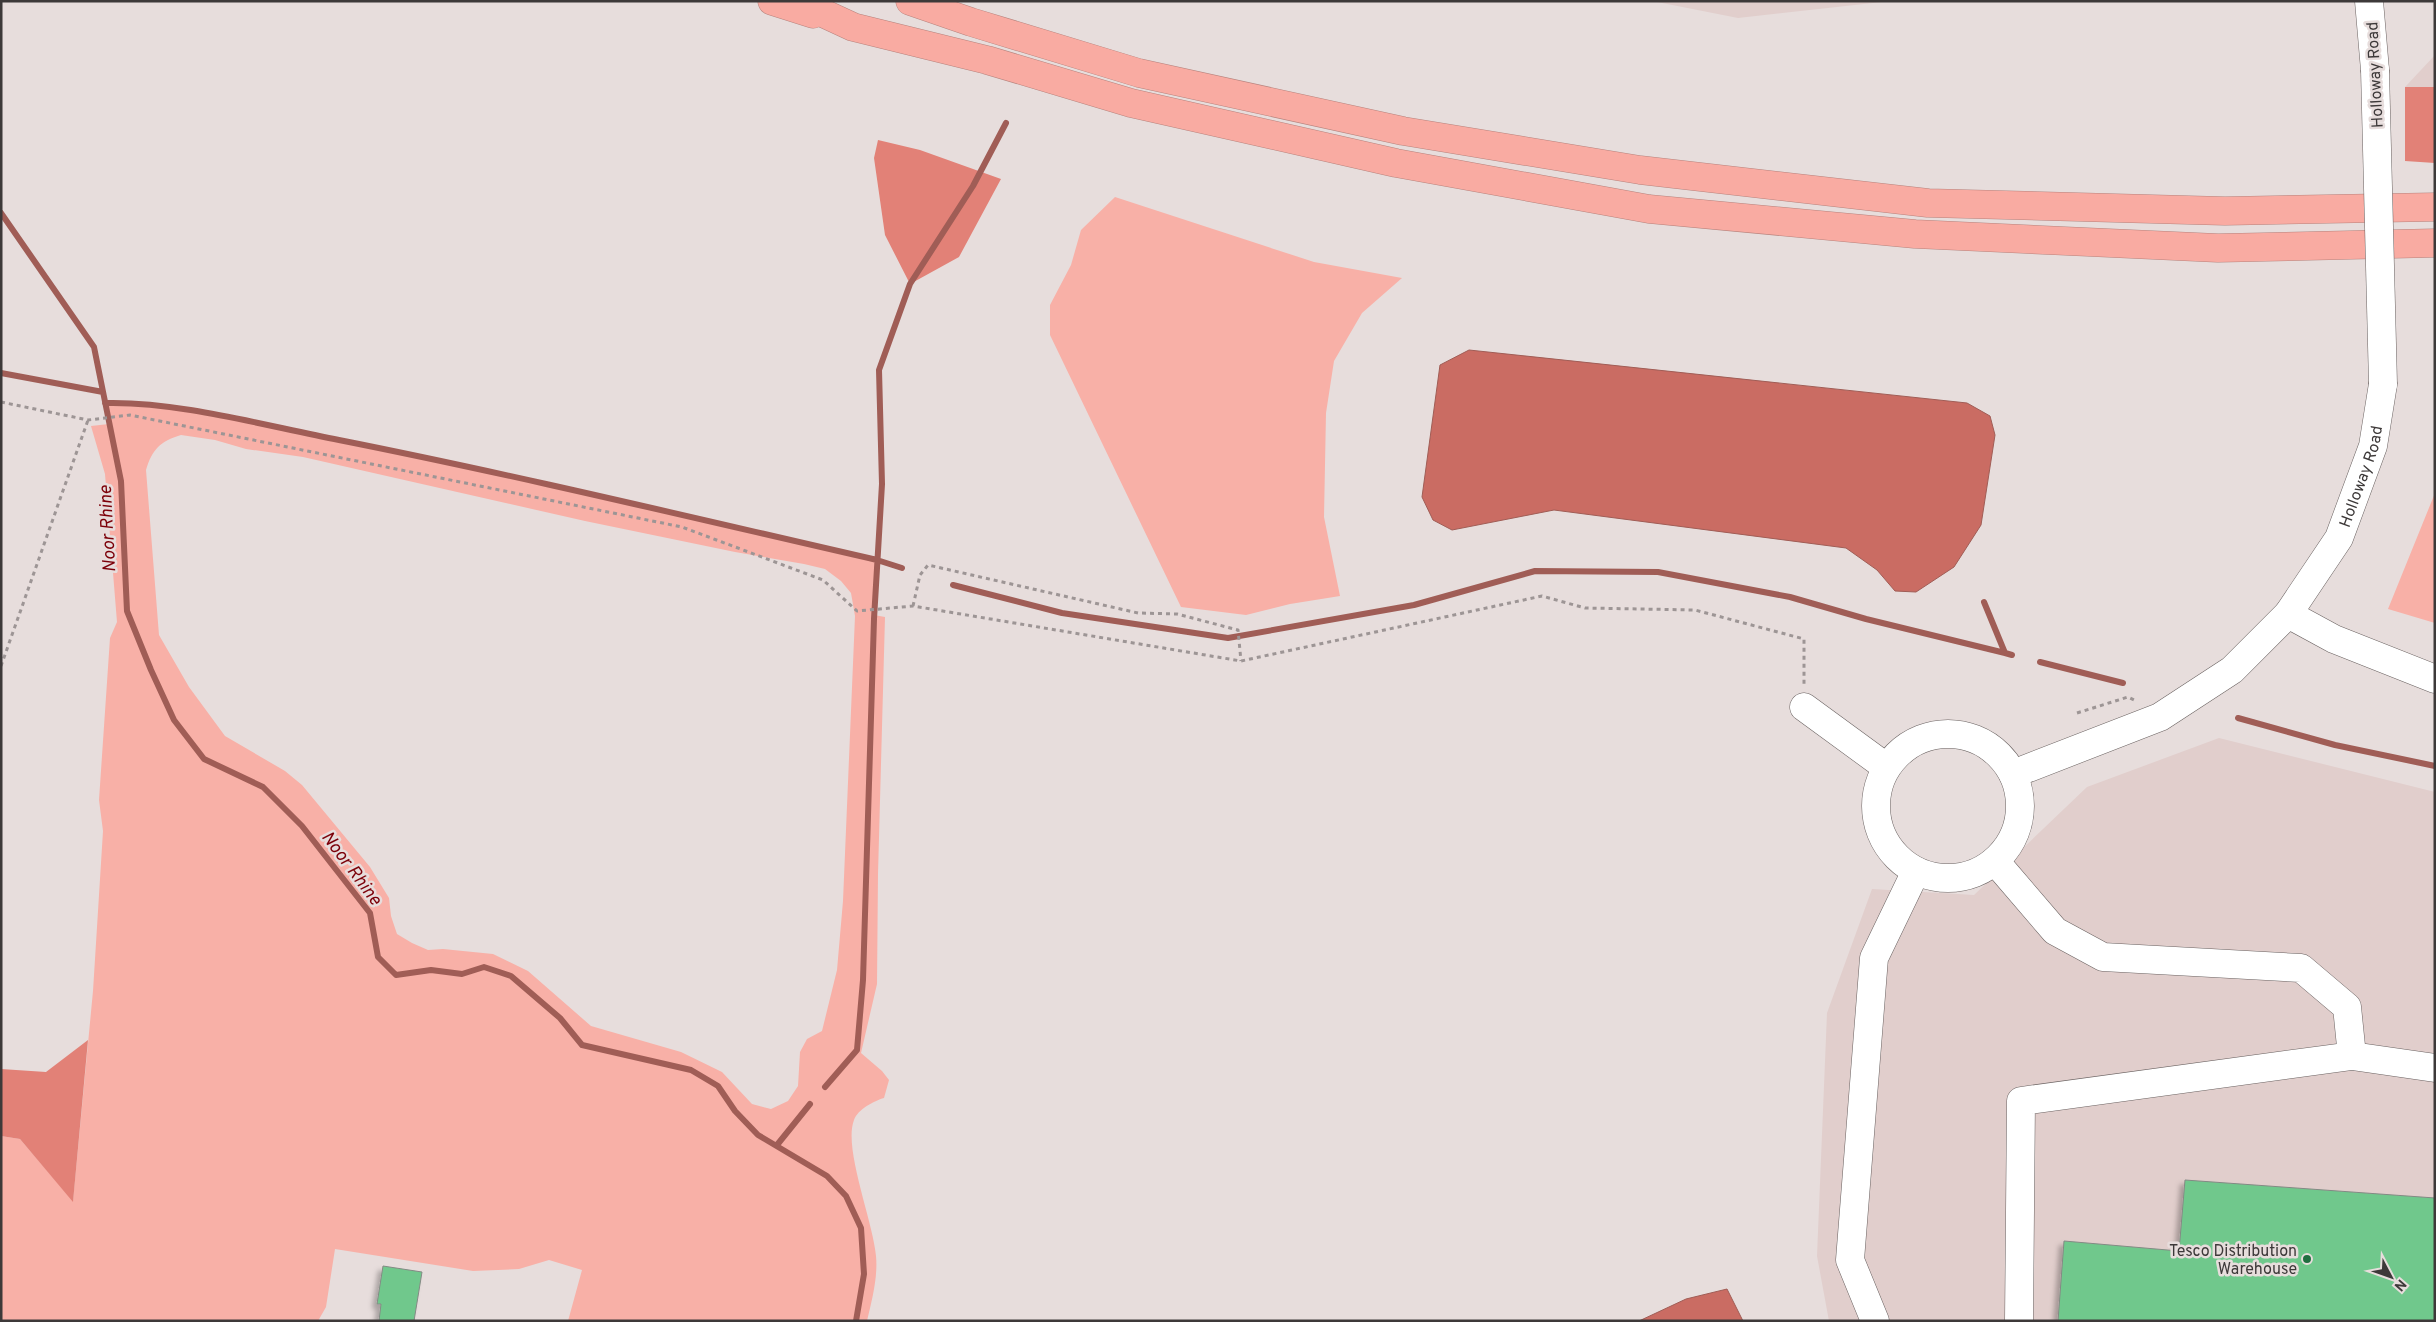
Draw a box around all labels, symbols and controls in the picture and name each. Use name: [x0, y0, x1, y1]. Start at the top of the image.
street label: Holloway Road: [2363, 21, 2389, 128]
street label: Holloway Road: [2336, 424, 2388, 530]
water label: Noor Rhine: [95, 484, 122, 573]
water label: Noor Rhine: [315, 827, 387, 911]
place label: Tesco Distribution Warehouse: [2169, 1242, 2297, 1280]
north arrow: [2366, 1252, 2416, 1302]
marker: Tesco Distribution Warehouse: [2301, 1253, 2313, 1265]
text: N: [2390, 1275, 2409, 1294]

